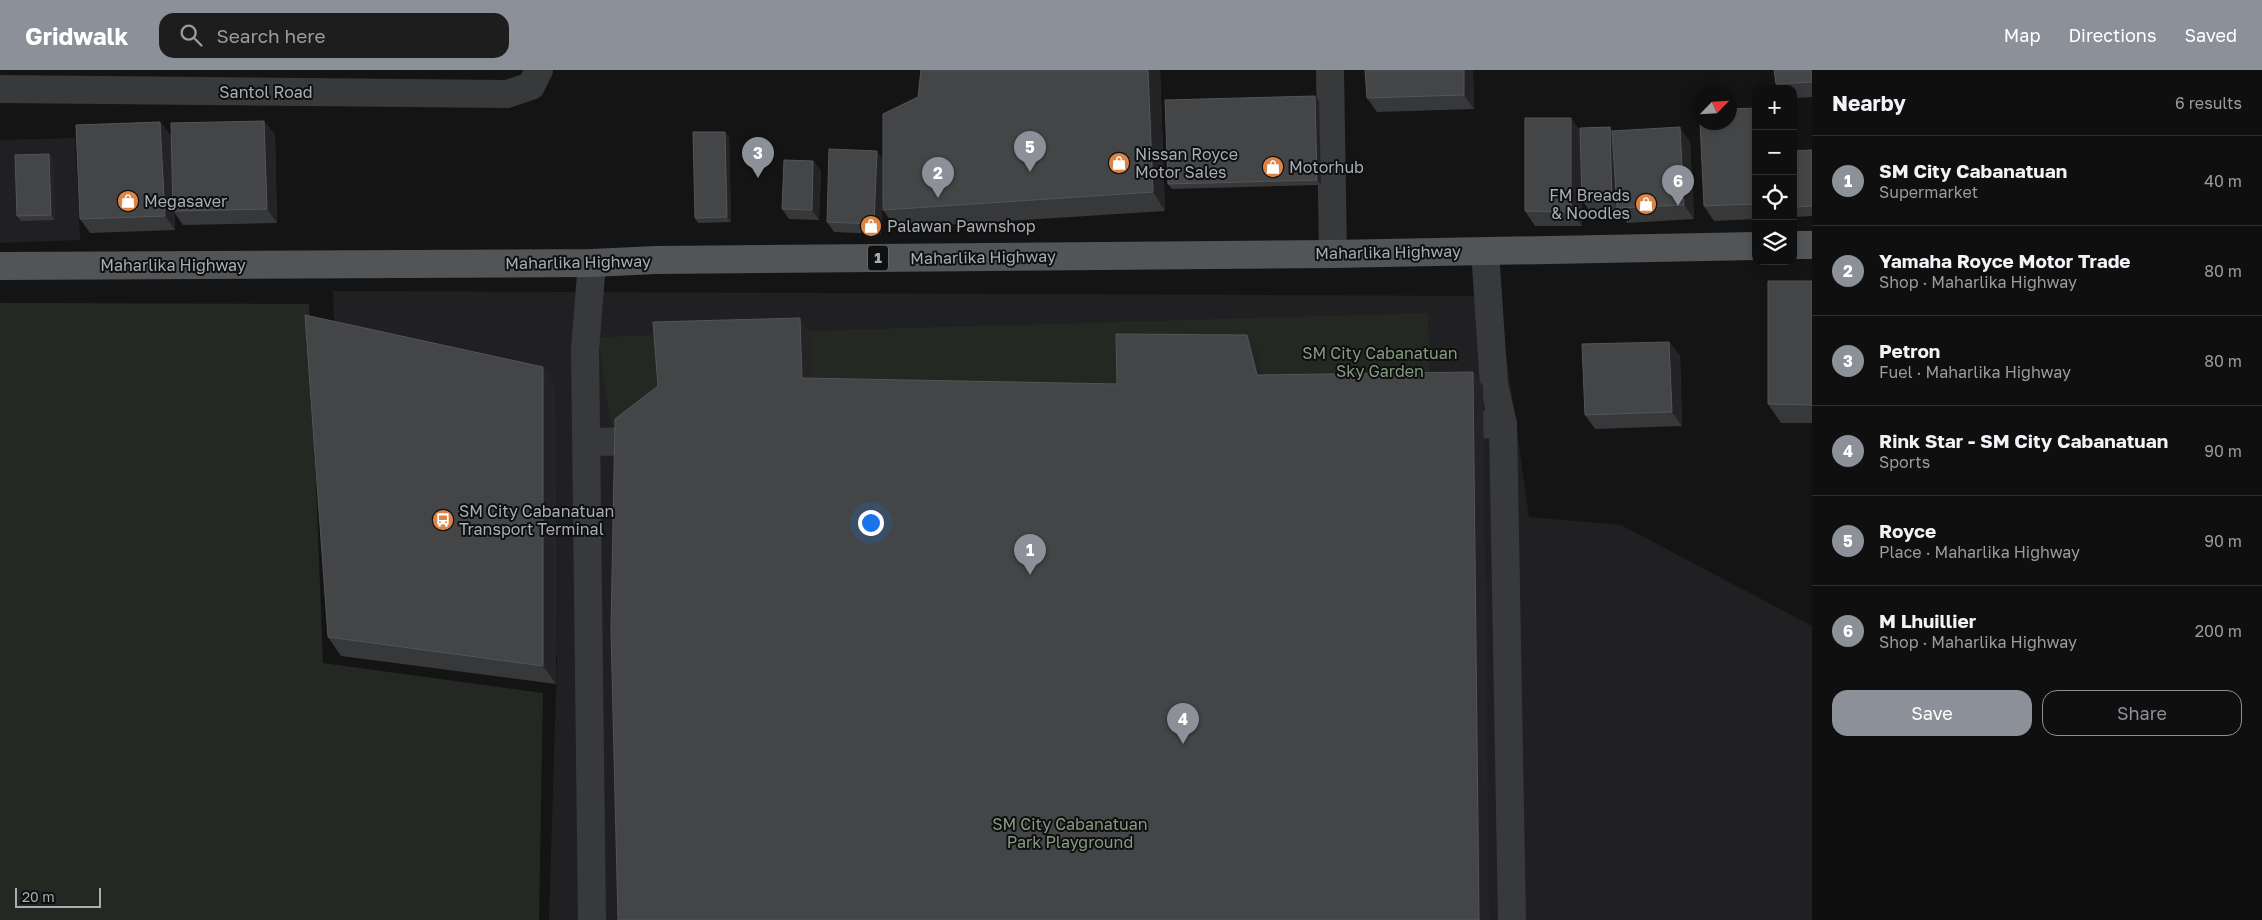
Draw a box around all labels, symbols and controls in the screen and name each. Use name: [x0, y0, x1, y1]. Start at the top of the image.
search box: [159, 13, 509, 58]
text: Gridwalk: [25, 21, 129, 50]
icon: search: [177, 21, 205, 49]
text: Search here: [217, 24, 325, 47]
text: Map: [2004, 24, 2040, 46]
text: Directions: [2068, 24, 2156, 46]
text: Saved: [2184, 24, 2237, 46]
street label: Santol Road: [219, 82, 313, 102]
north arrow: [1692, 85, 1737, 130]
map controls: [1752, 85, 1797, 265]
button: +: [1752, 85, 1797, 130]
text: Nearby: [1832, 90, 1906, 116]
text: 6 results: [2175, 93, 2242, 113]
button: −: [1752, 130, 1797, 175]
pin: 5: [1014, 131, 1046, 172]
pin: 3: [742, 137, 774, 178]
place label: Nissan Royce Motor Sales: [1135, 144, 1238, 182]
shop icon: Nissan Royce Motor Sales: [1107, 151, 1131, 175]
shop icon: Motorhub: [1261, 155, 1285, 179]
pin: 2: [922, 157, 954, 198]
place label: Motorhub: [1289, 157, 1364, 177]
text: SM City Cabanatuan: [1879, 159, 2067, 182]
pin: 6: [1662, 165, 1694, 206]
text: 1: [1844, 171, 1852, 191]
text: 40 m: [2204, 171, 2242, 191]
button: locate: [1752, 175, 1797, 220]
text: Supermarket: [1879, 182, 1978, 202]
place label: FM Breads & Noodles: [1549, 185, 1630, 223]
shop icon: Megasaver: [116, 189, 140, 213]
place label: Megasaver: [144, 191, 227, 211]
shop icon: FM Breads & Noodles: [1634, 192, 1658, 216]
shop icon: Palawan Pawnshop: [859, 214, 883, 238]
place label: Palawan Pawnshop: [887, 216, 1036, 236]
button: layers: [1752, 220, 1797, 265]
street label: Maharlika Highway: [1315, 241, 1461, 263]
road number: 1: [868, 246, 888, 270]
street label: Maharlika Highway: [910, 246, 1056, 268]
text: Yamaha Royce Motor Trade: [1879, 249, 2131, 272]
street label: Maharlika Highway: [505, 251, 651, 273]
street label: Maharlika Highway: [100, 255, 246, 275]
text: 2: [1843, 261, 1853, 281]
text: 80 m: [2204, 261, 2242, 281]
text: Shop · Maharlika Highway: [1879, 272, 2077, 292]
text: Petron: [1879, 339, 1940, 362]
park label: SM City Cabanatuan Sky Garden: [1302, 343, 1458, 381]
text: 3: [1843, 351, 1853, 371]
text: 80 m: [2204, 351, 2242, 371]
text: Fuel · Maharlika Highway: [1879, 362, 2071, 382]
text: Rink Star - SM City Cabanatuan: [1879, 429, 2168, 452]
text: 4: [1843, 441, 1853, 461]
text: 90 m: [2204, 441, 2242, 461]
text: Sports: [1879, 452, 1930, 472]
place label: SM City Cabanatuan Transport Terminal: [459, 501, 614, 539]
bus stop icon: SM City Cabanatuan Transport Terminal: [431, 508, 455, 532]
your location: [858, 510, 884, 536]
text: Royce: [1879, 519, 1936, 542]
text: 5: [1843, 531, 1853, 551]
text: 90 m: [2204, 531, 2242, 551]
pin: 1: [1014, 534, 1046, 575]
text: Place · Maharlika Highway: [1879, 542, 2080, 562]
text: M Lhuillier: [1879, 609, 1976, 632]
text: 6: [1843, 621, 1853, 641]
text: 200 m: [2195, 621, 2242, 641]
text: Shop · Maharlika Highway: [1879, 632, 2077, 652]
button: Save: [1832, 690, 2032, 736]
button: Share: [2042, 690, 2242, 736]
pin: 4: [1167, 703, 1199, 744]
park label: SM City Cabanatuan Park Playground: [992, 814, 1148, 852]
scale bar: [15, 885, 101, 908]
text: 20 m: [22, 888, 55, 905]

